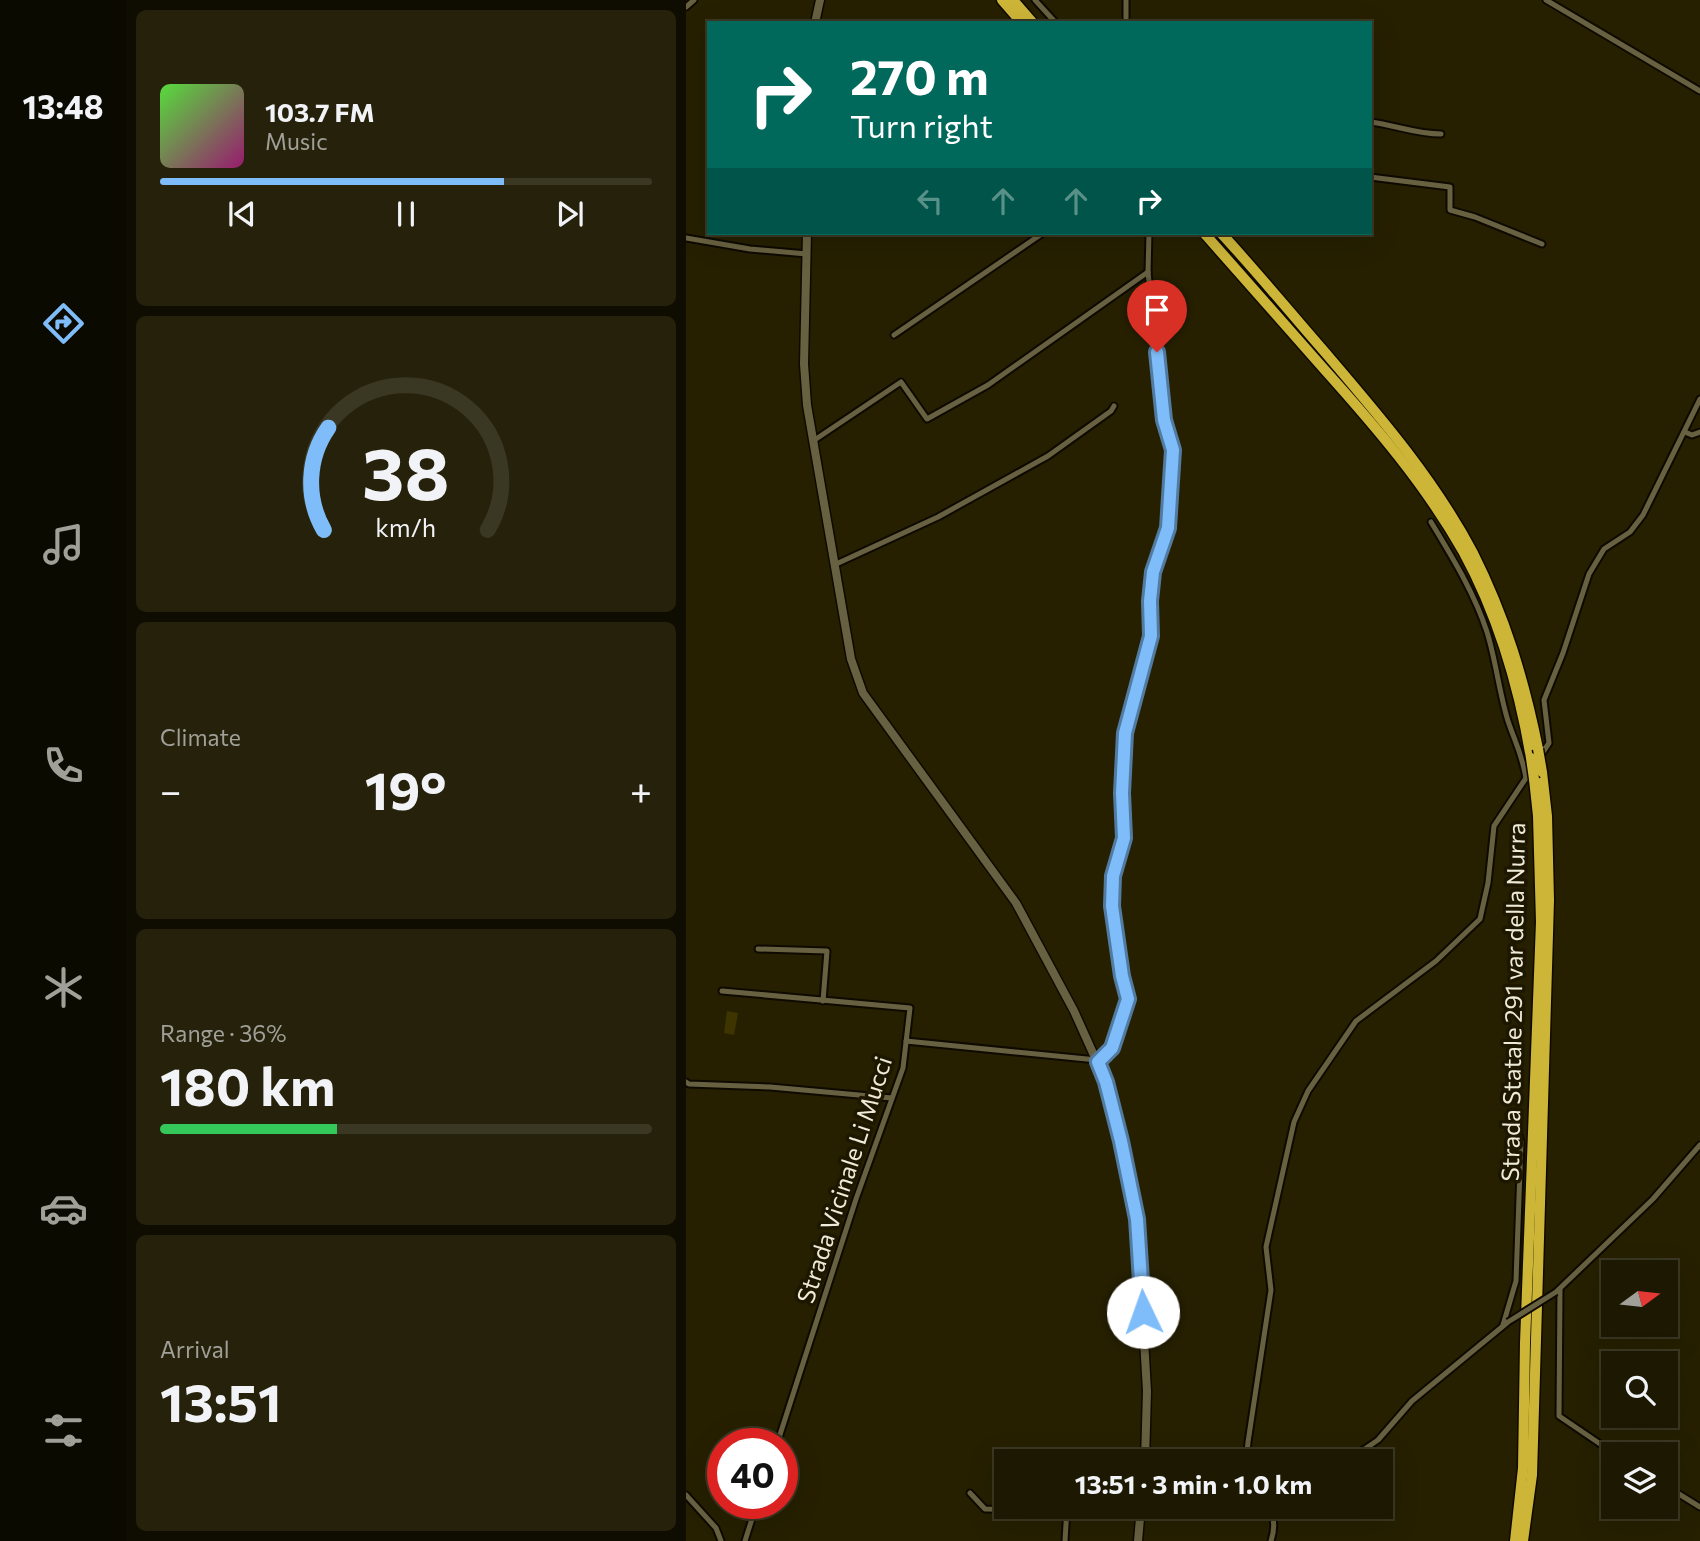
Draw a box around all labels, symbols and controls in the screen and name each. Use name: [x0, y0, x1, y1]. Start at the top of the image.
text: 270 m: [850, 45, 989, 105]
icon: right: [735, 49, 826, 140]
text: 13:48: [22, 86, 104, 126]
text: 103.7 FM: [265, 96, 375, 127]
text: Turn right: [850, 105, 993, 145]
text: Music: [265, 127, 328, 155]
icon: left: [911, 182, 949, 220]
icon: ahead: [984, 182, 1022, 220]
icon: ahead: [1057, 182, 1095, 220]
icon: right: [1130, 182, 1168, 220]
icon: previous: [223, 195, 261, 233]
icon: pause: [387, 195, 425, 233]
icon: next: [551, 195, 589, 233]
pin: [1127, 280, 1187, 352]
icon: arrive: [1138, 291, 1176, 329]
icon: directions: [39, 299, 88, 348]
text: 38: [362, 427, 450, 516]
text: km/h: [376, 512, 436, 542]
icon: music: [39, 520, 88, 569]
text: Climate: [160, 723, 241, 751]
icon: phone: [39, 741, 88, 790]
text: 19°: [365, 757, 446, 821]
text: −: [160, 766, 182, 813]
text: +: [630, 766, 652, 813]
street label: Strada Statale 291 var della Nurra: [1495, 822, 1530, 1182]
icon: climate: [39, 963, 88, 1012]
text: Range · 36%: [160, 1019, 287, 1047]
text: 180 km: [160, 1053, 335, 1117]
street label: Strada Vicinale Li Mucci: [790, 1053, 897, 1307]
icon: car: [39, 1184, 88, 1233]
north arrow: [1601, 1260, 1678, 1337]
map controls: [1601, 1260, 1678, 1519]
position arrow: [1106, 1275, 1180, 1349]
text: Arrival: [160, 1335, 230, 1363]
button: search: [1601, 1351, 1678, 1428]
text: 13:51: [160, 1369, 281, 1433]
icon: filters: [39, 1406, 88, 1455]
speed limit sign: 40: [707, 1428, 798, 1519]
button: layers: [1601, 1442, 1678, 1519]
text: 13:51 · 3 min · 1.0 km: [1075, 1468, 1312, 1499]

